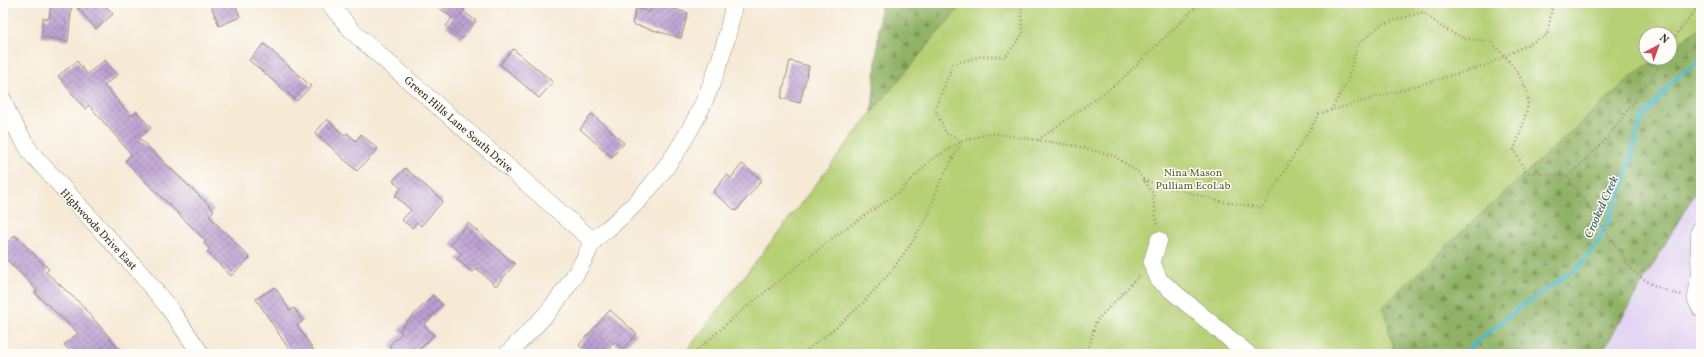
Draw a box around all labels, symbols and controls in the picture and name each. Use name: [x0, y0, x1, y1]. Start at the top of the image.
north arrow: [1638, 26, 1678, 66]
text: N: [1656, 31, 1672, 48]
street label: Green Hills Lane South Drive: [400, 73, 516, 177]
park label: Nina Mason Pulliam EcoLab: [1156, 166, 1230, 194]
water label: Crooked Creek: [1581, 173, 1623, 241]
street label: Highwoods Drive East: [56, 186, 140, 274]

